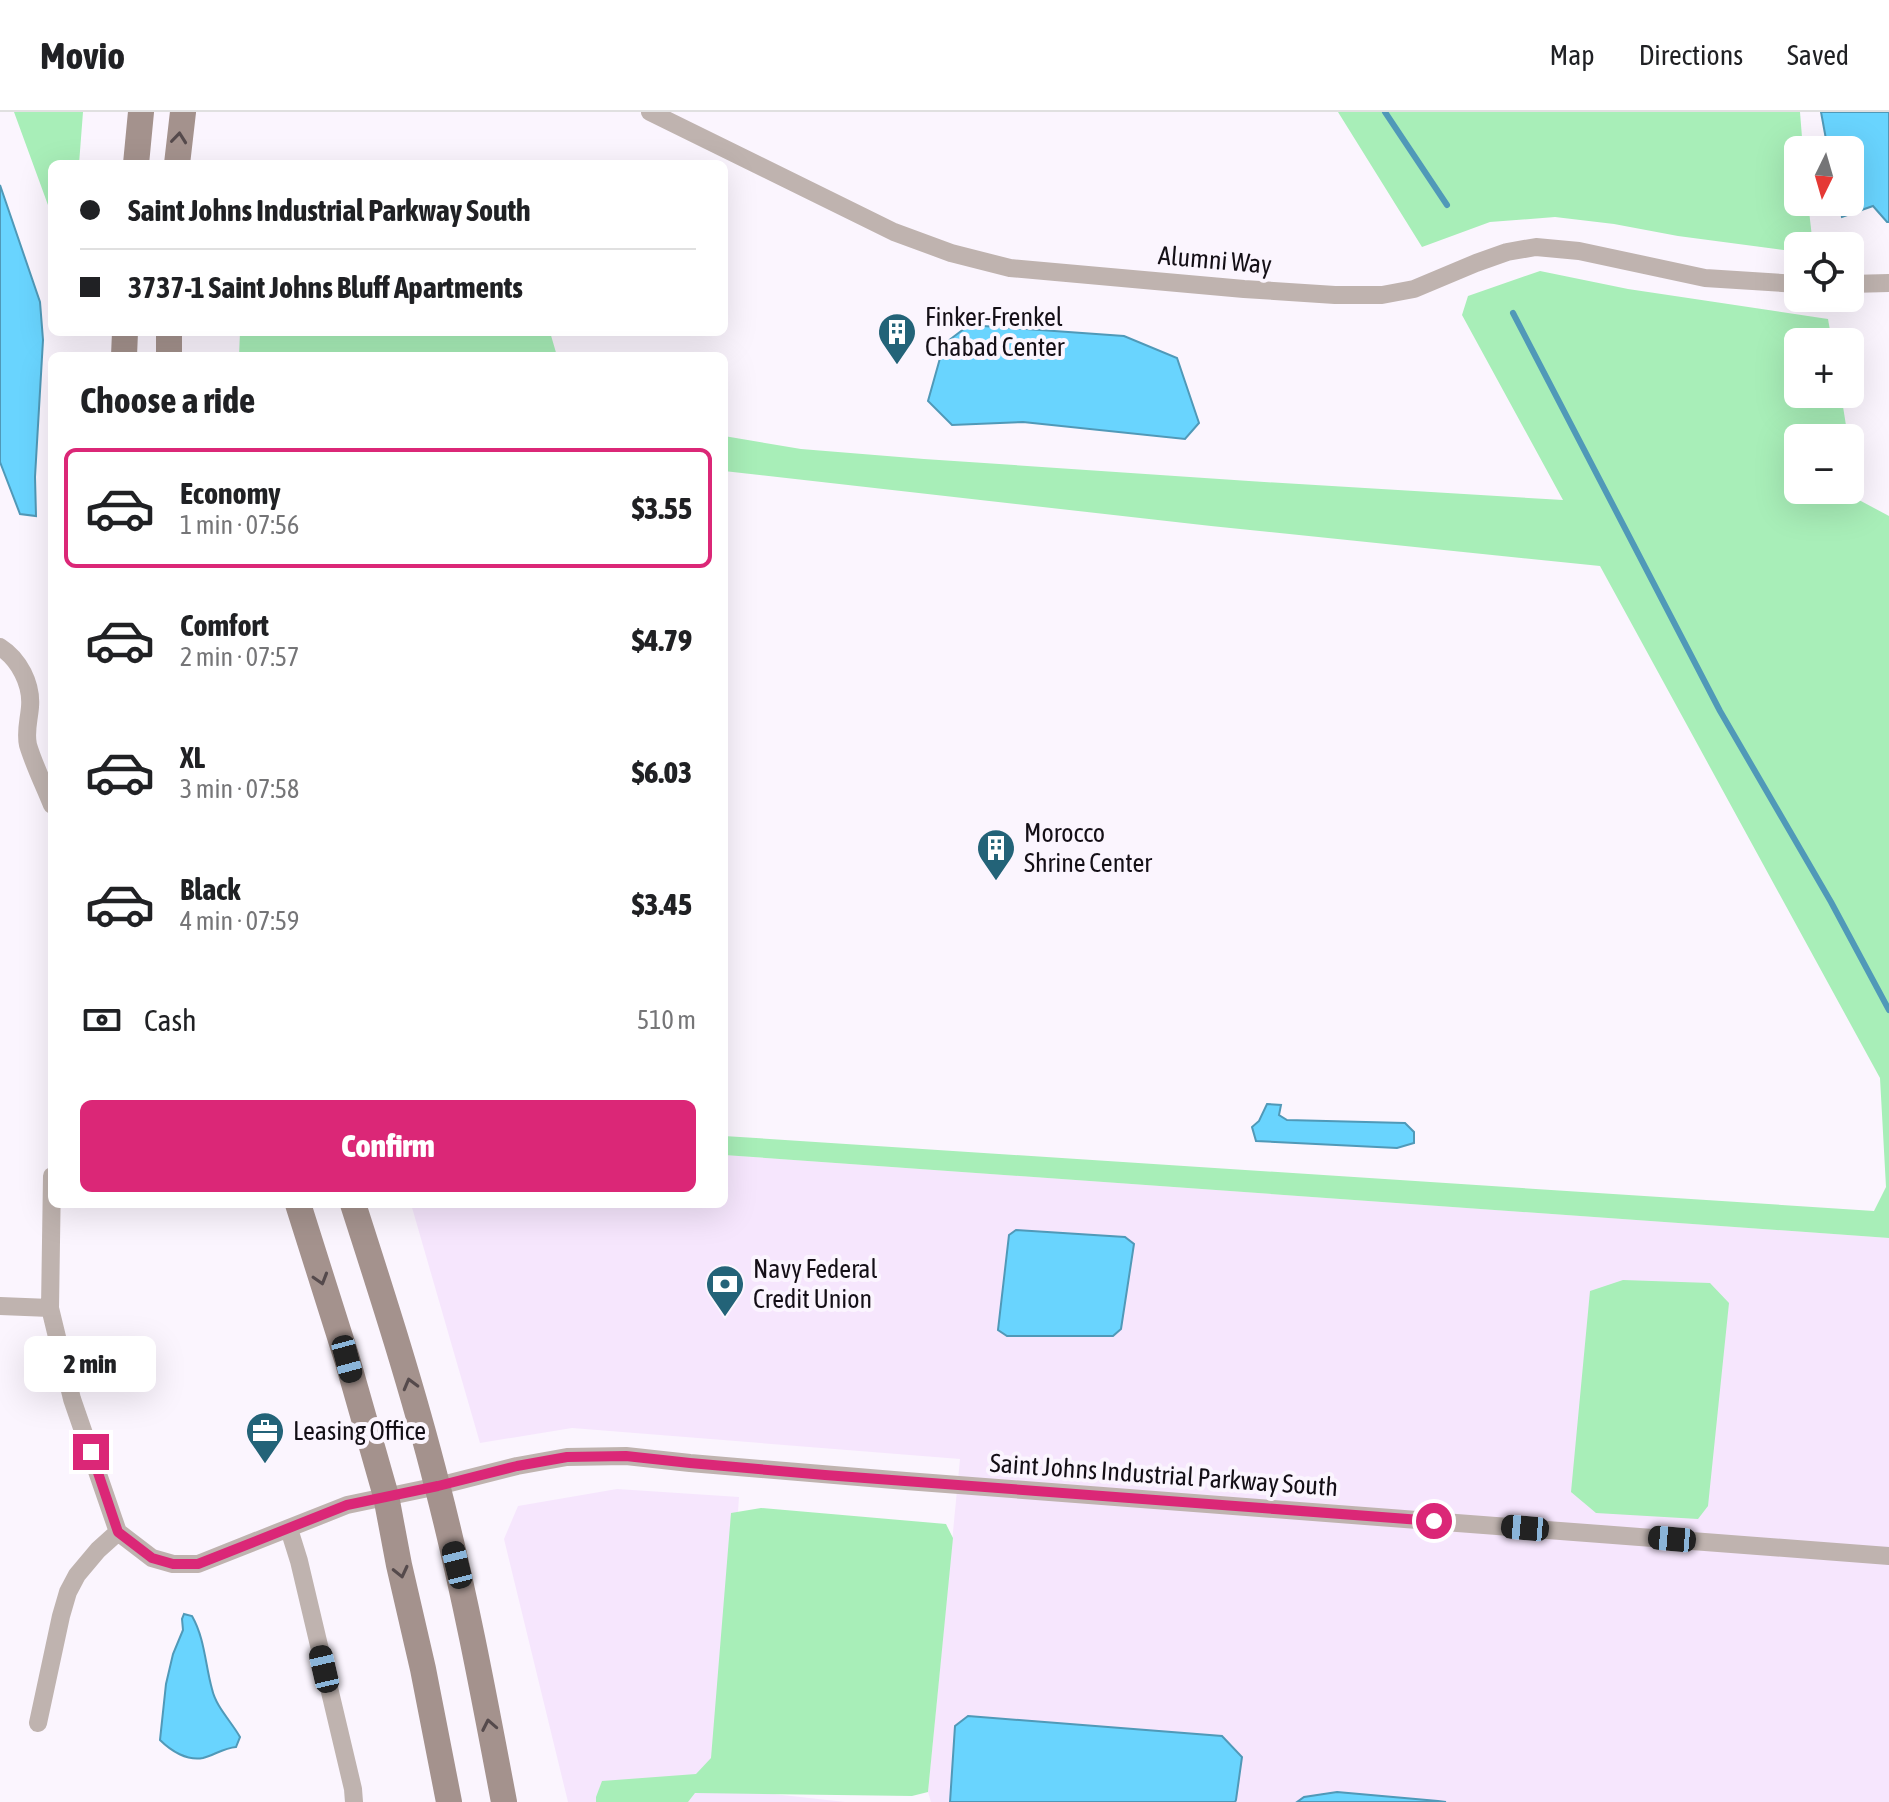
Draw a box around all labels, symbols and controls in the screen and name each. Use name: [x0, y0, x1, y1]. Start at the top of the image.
text: Movio: [40, 34, 125, 77]
text: Map: [1550, 39, 1595, 71]
text: Directions: [1639, 39, 1743, 71]
text: Saved: [1787, 39, 1849, 71]
one-way arrow: [171, 131, 188, 144]
north arrow: [1784, 136, 1864, 216]
map controls: [1784, 136, 1864, 504]
text: Saint Johns Industrial Parkway South: [128, 193, 531, 227]
button: locate: [1784, 232, 1864, 312]
street label: Alumni Way: [1157, 240, 1273, 280]
text: 3737-1 Saint Johns Bluff Apartments: [128, 270, 523, 304]
place label: Finker-Frenkel Chabad Center: [925, 302, 1065, 362]
building icon: Finker-Frenkel Chabad Center: [876, 311, 918, 366]
button: +: [1784, 328, 1864, 408]
text: Choose a ride: [80, 379, 255, 421]
button: −: [1784, 424, 1864, 504]
icon: car: [84, 472, 156, 544]
text: Economy: [180, 476, 281, 510]
text: $3.55: [632, 491, 692, 525]
text: 1 min · 07:56: [180, 510, 299, 540]
icon: car: [84, 604, 156, 676]
text: Comfort: [180, 608, 269, 642]
text: $4.79: [632, 623, 692, 657]
text: 2 min · 07:57: [180, 642, 299, 672]
icon: car: [84, 736, 156, 808]
text: XL: [180, 740, 205, 774]
text: $6.03: [632, 755, 692, 789]
text: 3 min · 07:58: [180, 774, 299, 804]
place label: Morocco Shrine Center: [1024, 818, 1152, 878]
building icon: Morocco Shrine Center: [975, 827, 1017, 882]
icon: car: [84, 868, 156, 940]
text: Black: [180, 872, 240, 906]
text: $3.45: [632, 887, 692, 921]
text: 4 min · 07:59: [180, 906, 299, 936]
icon: cash: [80, 998, 124, 1042]
text: Cash: [144, 1003, 197, 1037]
text: 510 m: [637, 1005, 696, 1035]
button: Confirm: [80, 1100, 696, 1192]
place label: Navy Federal Credit Union: [753, 1254, 877, 1314]
bank icon: Navy Federal Credit Union: [704, 1263, 746, 1318]
one-way arrow: [312, 1271, 328, 1285]
car: [329, 1333, 365, 1385]
callout: 2 min: [25, 1336, 157, 1392]
text: 2 min: [63, 1349, 117, 1379]
one-way arrow: [403, 1377, 419, 1391]
office icon: Leasing Office: [244, 1410, 286, 1465]
place label: Leasing Office: [293, 1416, 426, 1446]
route end: [73, 1434, 109, 1470]
street label: Saint Johns Industrial Parkway South: [989, 1448, 1339, 1502]
route start: [1416, 1503, 1452, 1539]
car: [1500, 1514, 1550, 1542]
car: [1647, 1525, 1697, 1553]
car: [440, 1539, 474, 1591]
one-way arrow: [392, 1565, 409, 1579]
car: [307, 1643, 341, 1695]
one-way arrow: [481, 1719, 498, 1733]

